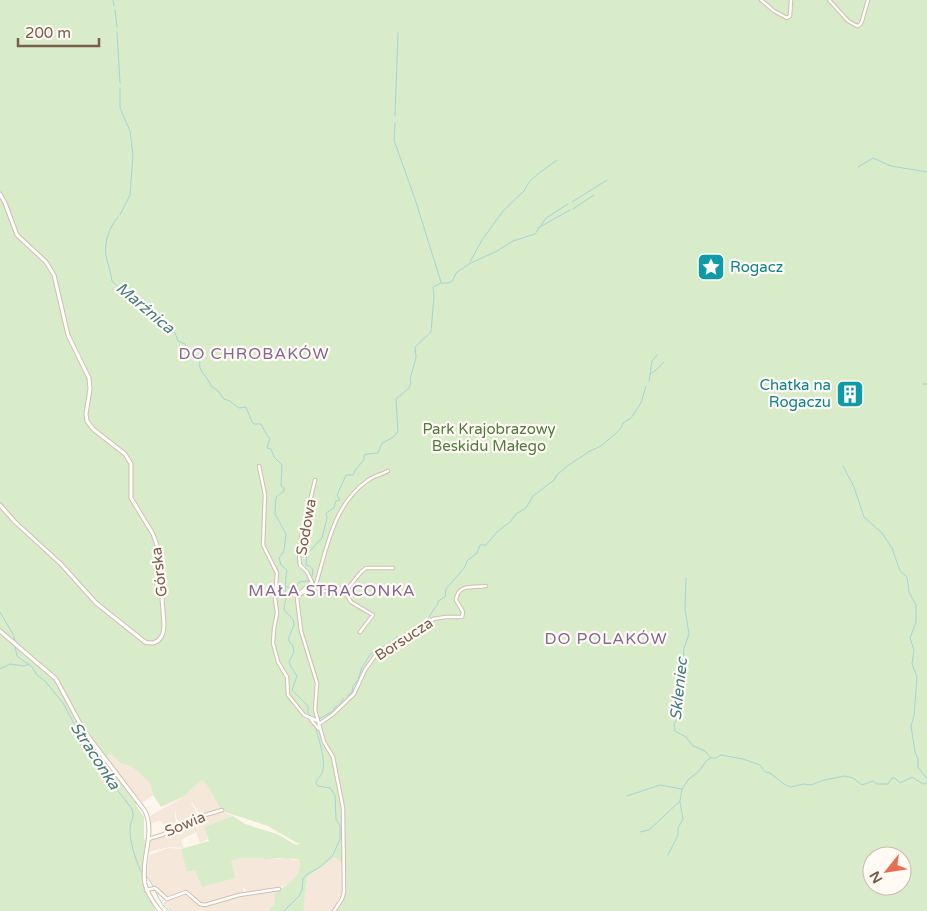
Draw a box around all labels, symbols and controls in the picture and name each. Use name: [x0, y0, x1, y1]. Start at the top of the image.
scale bar: [18, 15, 99, 47]
text: 200 m: [25, 24, 71, 42]
place icon: Rogacz: [696, 252, 726, 282]
place label: Rogacz: [730, 258, 783, 276]
water label: Marźnica: [112, 278, 179, 339]
district label: DO CHROBAKÓW: [178, 344, 330, 364]
place label: Chatka na Rogaczu: [760, 376, 831, 411]
building icon: Chatka na Rogaczu: [835, 379, 865, 409]
park label: Park Krajobrazowy Beskidu Małego: [422, 420, 556, 455]
street label: Sodowa: [292, 497, 320, 557]
street label: Górska: [147, 546, 171, 598]
district label: MAŁA STRACONKA: [248, 581, 416, 601]
street label: Borsucza: [372, 614, 436, 664]
district label: DO POLAKÓW: [544, 629, 668, 649]
water label: Skleniec: [666, 655, 692, 721]
water label: Straconka: [66, 719, 125, 794]
street label: Sowia: [162, 807, 208, 841]
north arrow: [862, 846, 912, 896]
text: N: [866, 868, 886, 886]

